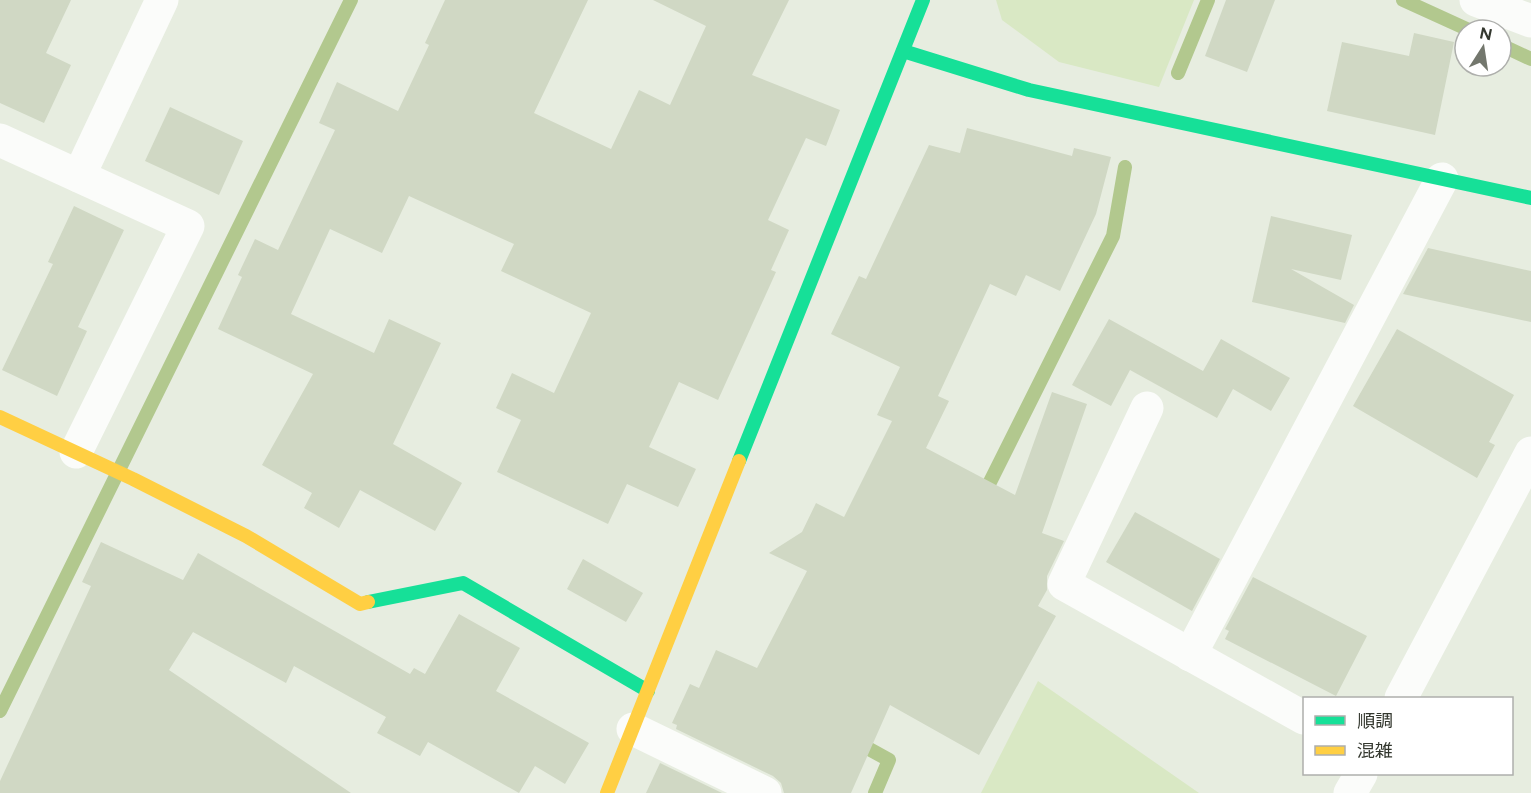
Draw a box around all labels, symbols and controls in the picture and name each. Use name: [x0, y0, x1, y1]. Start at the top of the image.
north arrow: [1453, 18, 1513, 78]
text: N: [1478, 23, 1494, 44]
legend: [1303, 697, 1513, 775]
text: 順調: [1357, 710, 1393, 732]
text: 混雑: [1357, 740, 1393, 762]

